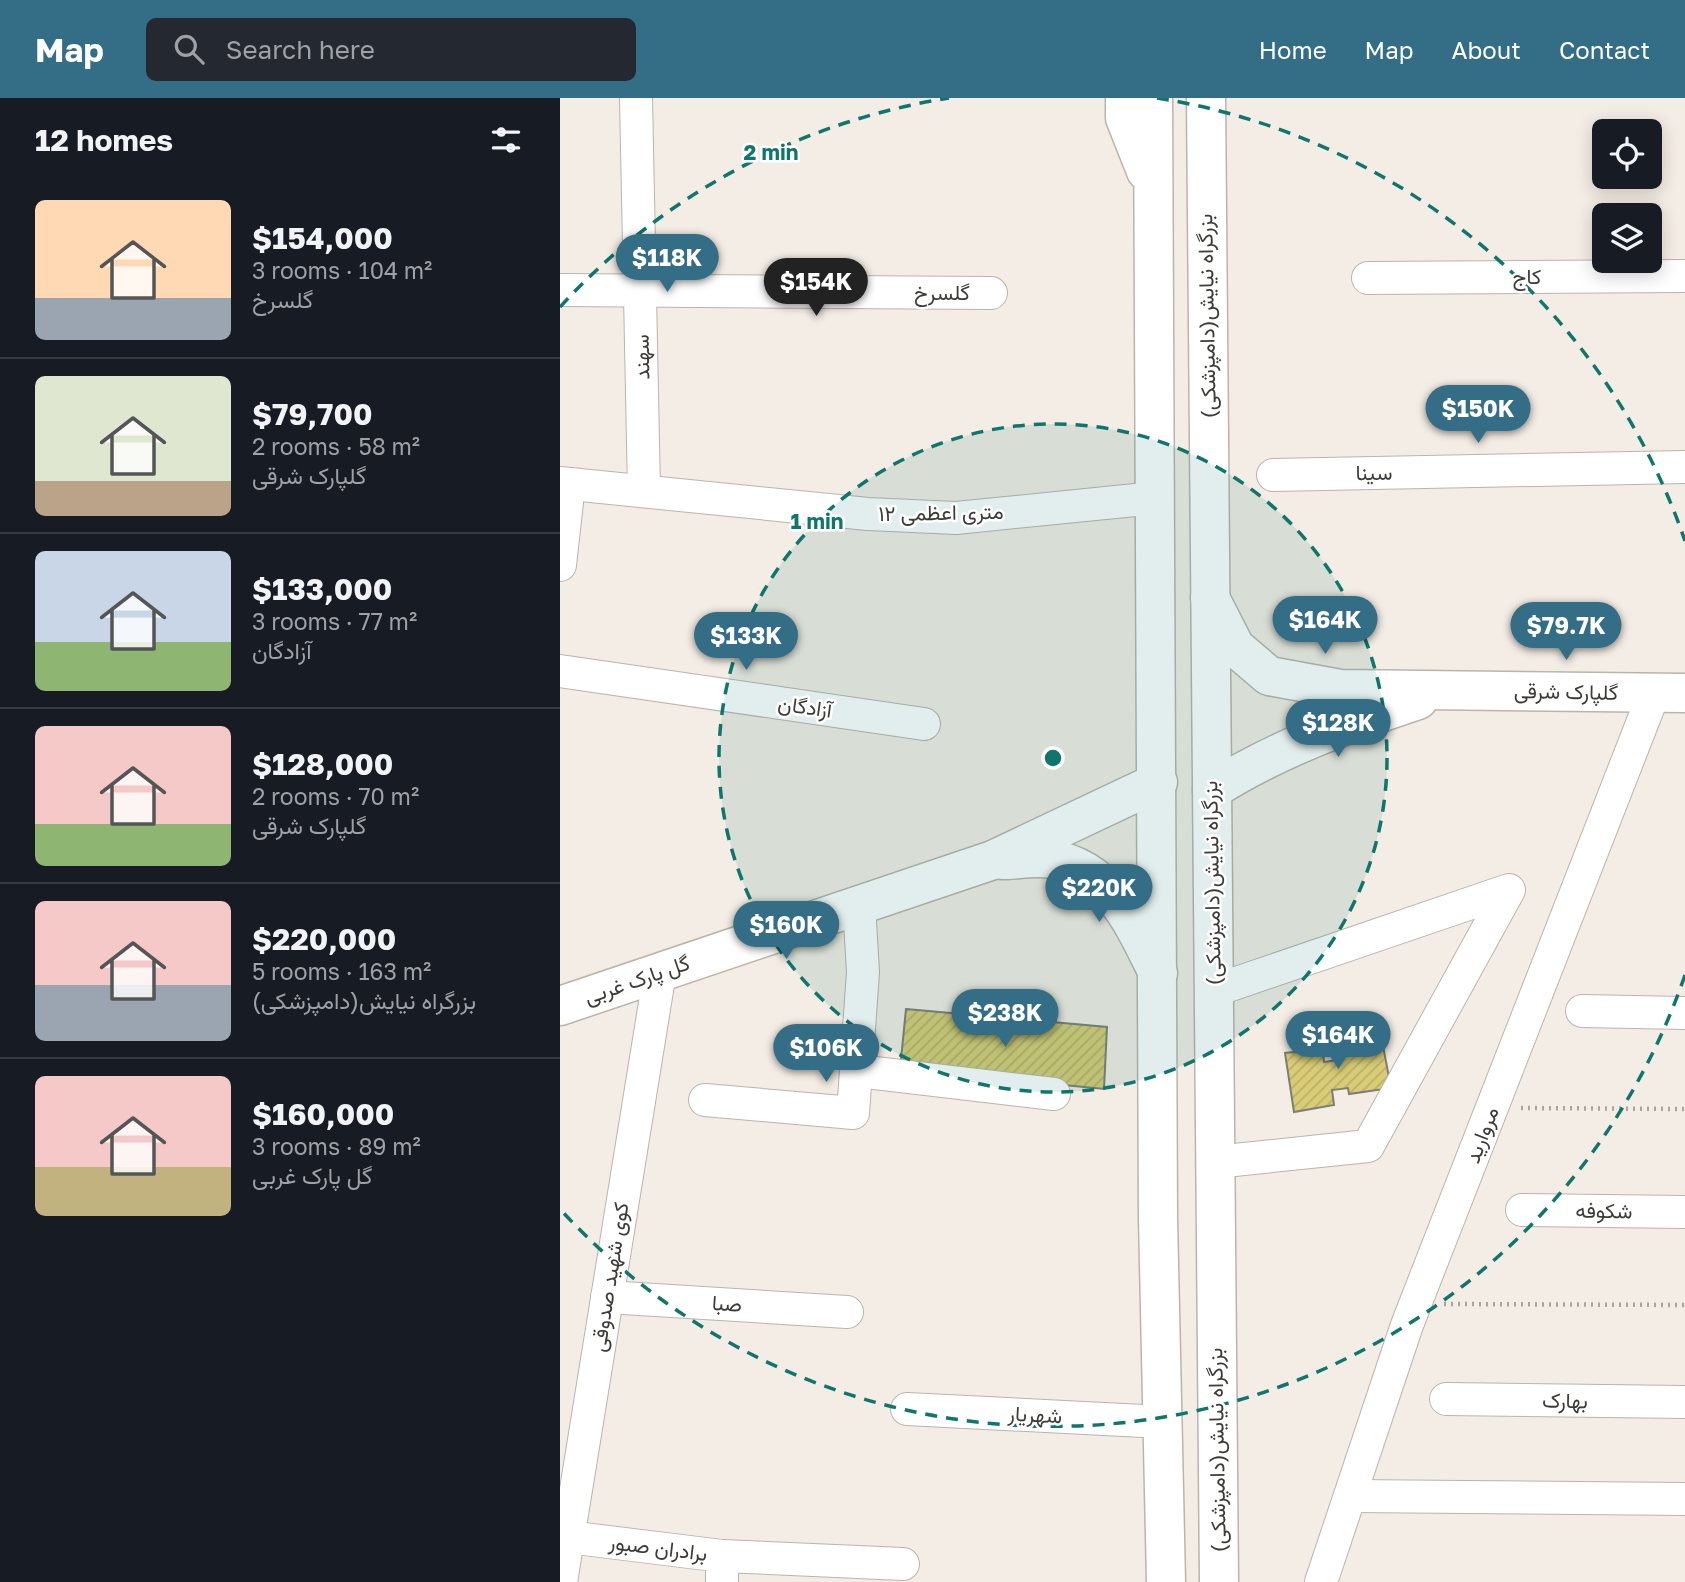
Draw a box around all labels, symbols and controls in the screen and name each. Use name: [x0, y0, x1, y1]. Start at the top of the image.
search box: [146, 18, 636, 81]
text: Map: [35, 30, 104, 69]
icon: search: [170, 30, 208, 68]
text: Search here: [226, 34, 375, 65]
text: Home: [1259, 35, 1327, 64]
text: Map: [1365, 35, 1414, 64]
text: About: [1452, 35, 1521, 64]
text: Contact: [1559, 35, 1650, 64]
map controls: [1592, 119, 1662, 273]
button: locate: [1592, 119, 1662, 189]
icon: filters: [487, 121, 525, 159]
text: 12 homes: [35, 122, 173, 158]
text: 2 min: [744, 139, 798, 165]
button: layers: [1592, 203, 1662, 273]
street label: بزرگراه نیایش(دامپزشکی): [1191, 213, 1223, 419]
text: $154,000: [252, 220, 393, 256]
icon: home: [91, 228, 175, 312]
pin: $118K: [618, 234, 716, 294]
text: $118K: [632, 243, 702, 271]
text: 3 rooms · 104 m²: [252, 256, 432, 284]
pin: $154K: [767, 258, 865, 318]
street label: کاج: [1513, 263, 1541, 291]
text: $154K: [780, 267, 852, 295]
street label: گلسرخ: [914, 279, 970, 307]
text: گلسرخ: [252, 285, 313, 313]
street label: سهند: [628, 334, 655, 380]
pin: $150K: [1429, 386, 1527, 445]
text: $150K: [1442, 394, 1514, 422]
text: $79,700: [252, 396, 372, 432]
icon: home: [91, 404, 175, 488]
text: 2 rooms · 58 m²: [252, 432, 420, 460]
street label: سینا: [1355, 459, 1393, 485]
text: گلپارک شرقی: [252, 461, 366, 489]
street label: ۱۲ متری اعظمی: [878, 498, 1004, 527]
text: 1 min: [791, 508, 843, 534]
text: $133,000: [252, 571, 392, 607]
icon: home: [91, 579, 175, 663]
pin: $164K: [1276, 596, 1374, 656]
pin: $79.7K: [1509, 602, 1623, 662]
text: $164K: [1289, 605, 1361, 633]
text: 3 rooms · 77 m²: [252, 607, 417, 635]
text: $79.7K: [1526, 611, 1606, 639]
pin: $133K: [697, 612, 795, 672]
text: $133K: [710, 621, 782, 649]
text: آزادگان: [252, 636, 312, 664]
street label: گلپارک شرقی: [1514, 677, 1618, 707]
street label: آزادگان: [776, 689, 836, 724]
pin: $128K: [1289, 700, 1387, 759]
text: $128K: [1302, 708, 1374, 736]
text: $128,000: [252, 746, 393, 782]
centre of rings: [1041, 746, 1065, 770]
icon: home: [91, 754, 175, 838]
street label: بزرگراه نیایش(دامپزشکی): [1196, 780, 1228, 986]
text: 2 rooms · 70 m²: [252, 782, 419, 810]
text: گلپارک شرقی: [252, 811, 366, 839]
pin: $220K: [1050, 864, 1148, 924]
text: $220K: [1061, 873, 1137, 901]
pin: $160K: [737, 902, 835, 961]
text: $160K: [749, 910, 823, 938]
text: $220,000: [252, 921, 396, 957]
icon: home: [91, 929, 175, 1013]
street label: گل پارک غربی: [580, 949, 694, 1011]
text: 5 rooms · 163 m²: [252, 957, 431, 985]
text: بزرگراه نیایش(دامپزشکی): [252, 986, 476, 1014]
pin: $238K: [956, 990, 1054, 1049]
text: $238K: [968, 998, 1042, 1026]
pin: $164K: [1289, 1012, 1387, 1071]
text: $164K: [1302, 1020, 1374, 1048]
pin: $106K: [777, 1024, 875, 1084]
text: $106K: [789, 1033, 863, 1061]
text: $160,000: [252, 1096, 394, 1132]
street label: مروارید: [1459, 1103, 1505, 1167]
icon: home: [91, 1104, 175, 1188]
text: 3 rooms · 89 m²: [252, 1132, 421, 1160]
text: گل پارک غربی: [252, 1161, 372, 1189]
street label: شکوفه: [1575, 1197, 1633, 1224]
street label: کوی شهید صدوقی: [584, 1200, 635, 1354]
street label: صبا: [711, 1289, 743, 1317]
street label: بزرگراه نیایش(دامپزشکی): [1201, 1347, 1233, 1553]
street label: بهارک: [1542, 1387, 1588, 1414]
street label: شهریار: [1006, 1400, 1063, 1429]
street label: برادران صبور: [606, 1528, 709, 1567]

